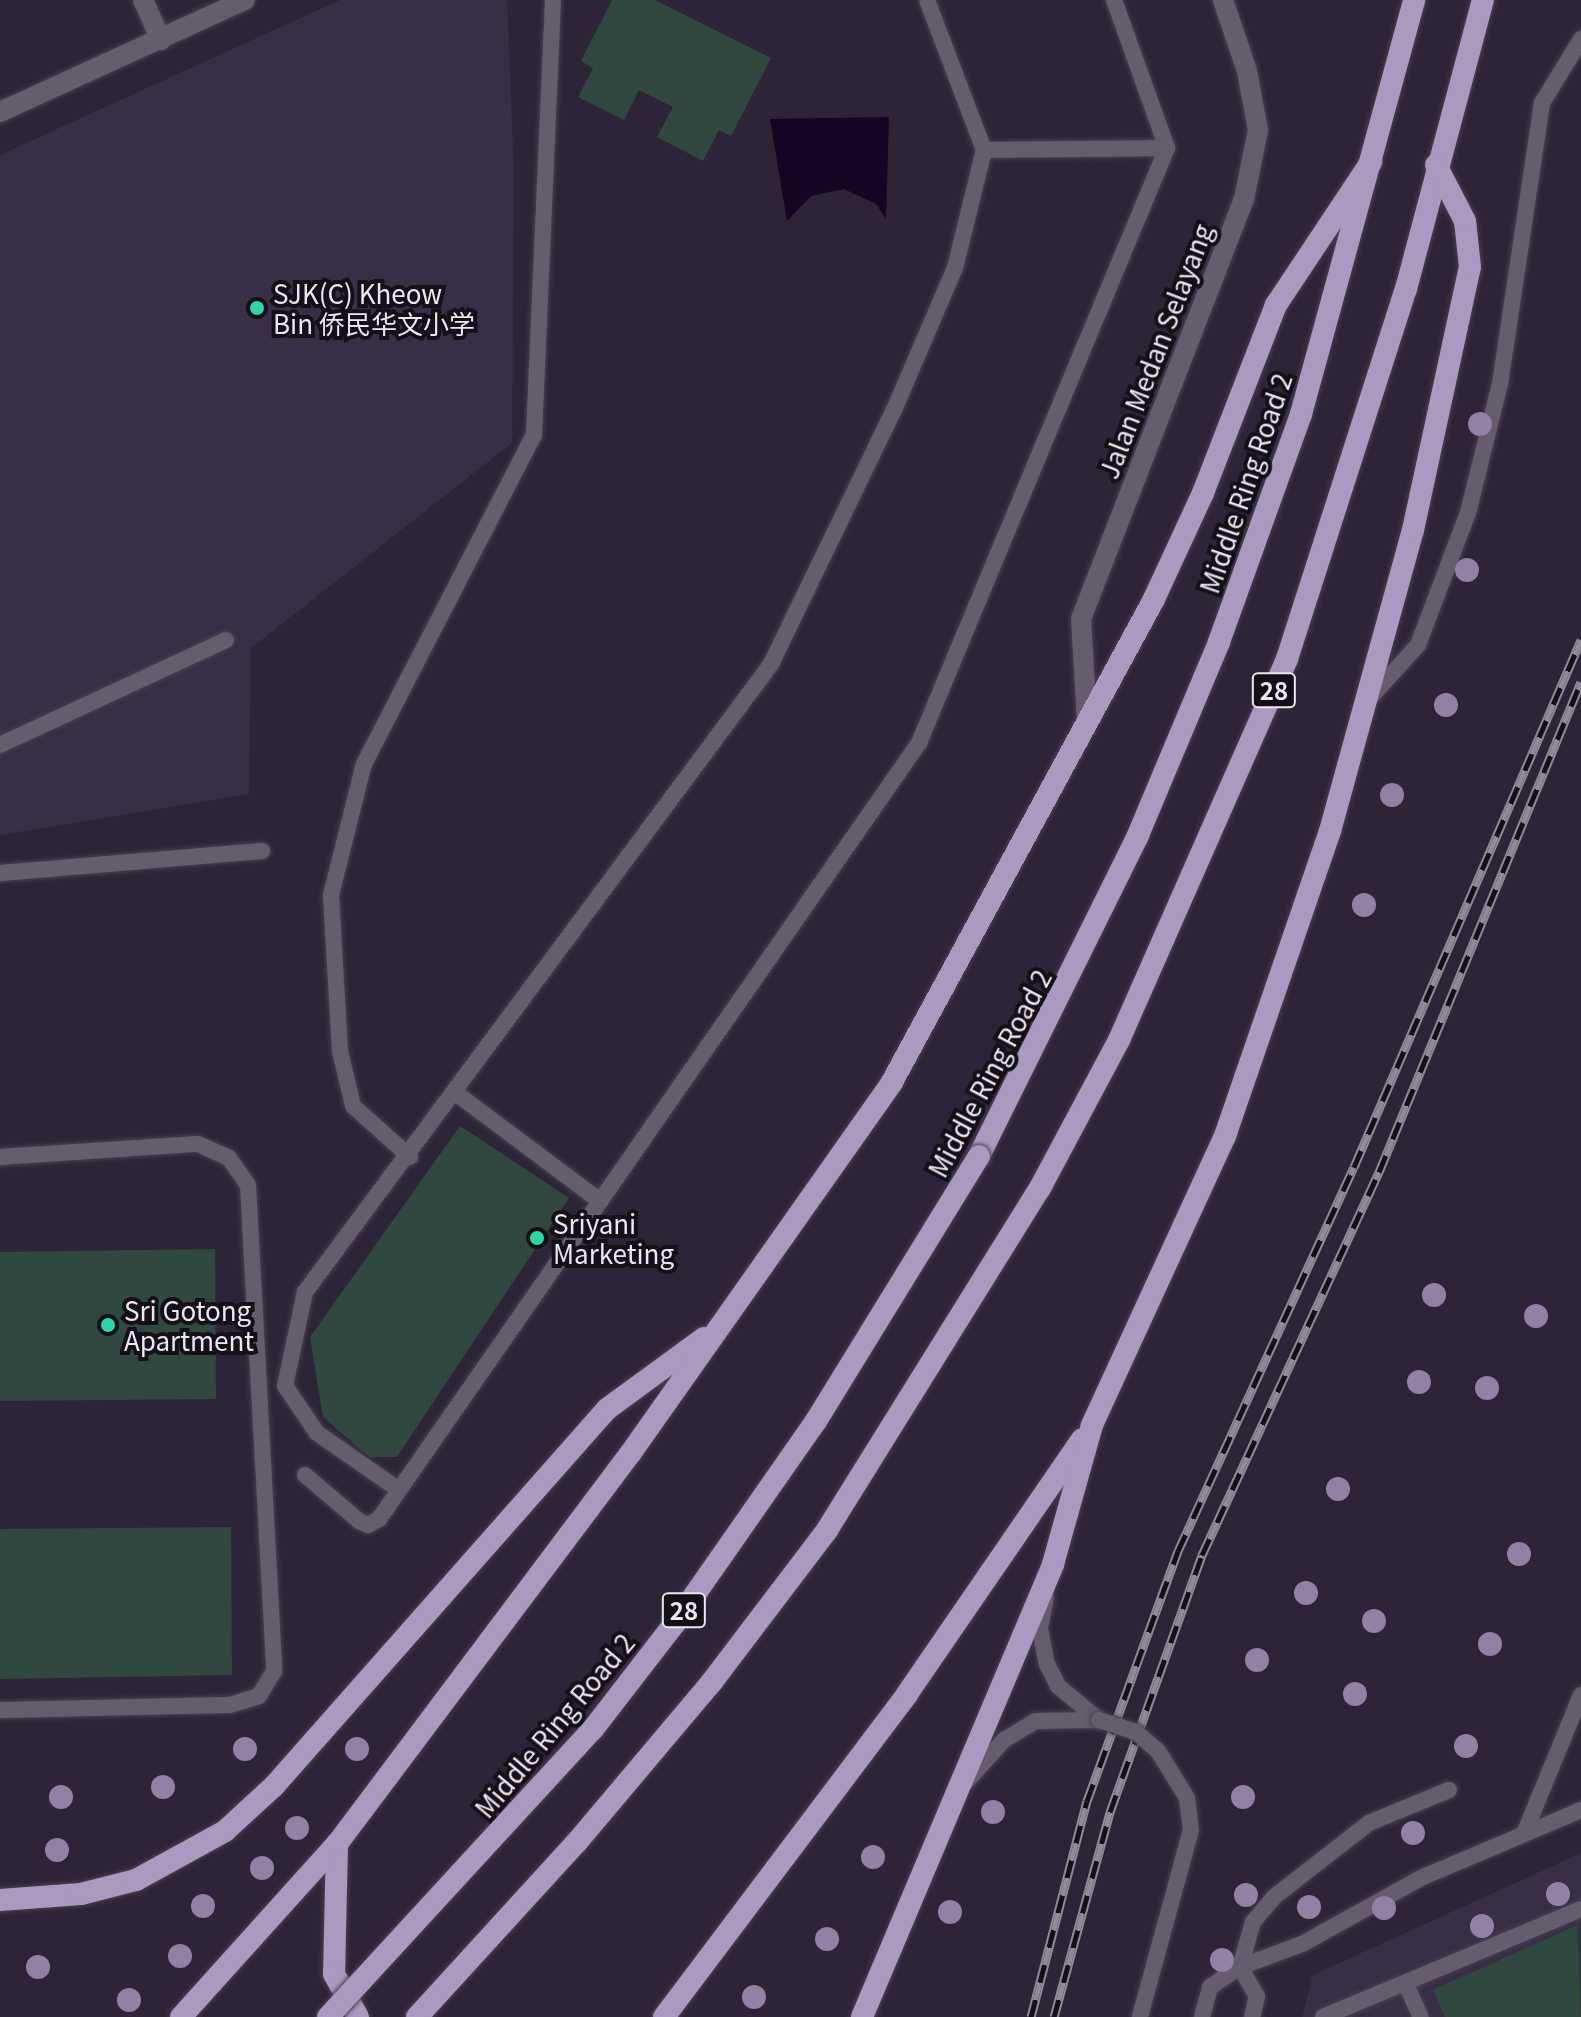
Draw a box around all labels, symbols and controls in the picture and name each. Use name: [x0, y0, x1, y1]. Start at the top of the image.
street label: Jalan Medan Selayang: [1092, 219, 1218, 483]
place label: SJK(C) Kheow Bin 侨民华文小学: [273, 277, 475, 338]
marker: SJK(C) Kheow Bin 侨民华文小学: [248, 299, 266, 317]
street label: Middle Ring Road 2: [1193, 369, 1297, 597]
road number: 28: [1250, 670, 1298, 710]
street label: Middle Ring Road 2: [921, 964, 1057, 1182]
place label: Sriyani Marketing: [553, 1207, 674, 1268]
marker: Sriyani Marketing: [528, 1229, 546, 1247]
place label: Sri Gotong Apartment: [124, 1294, 254, 1356]
marker: Sri Gotong Apartment: [99, 1316, 117, 1334]
road number: 28: [660, 1590, 708, 1630]
street label: Middle Ring Road 2: [468, 1627, 640, 1823]

